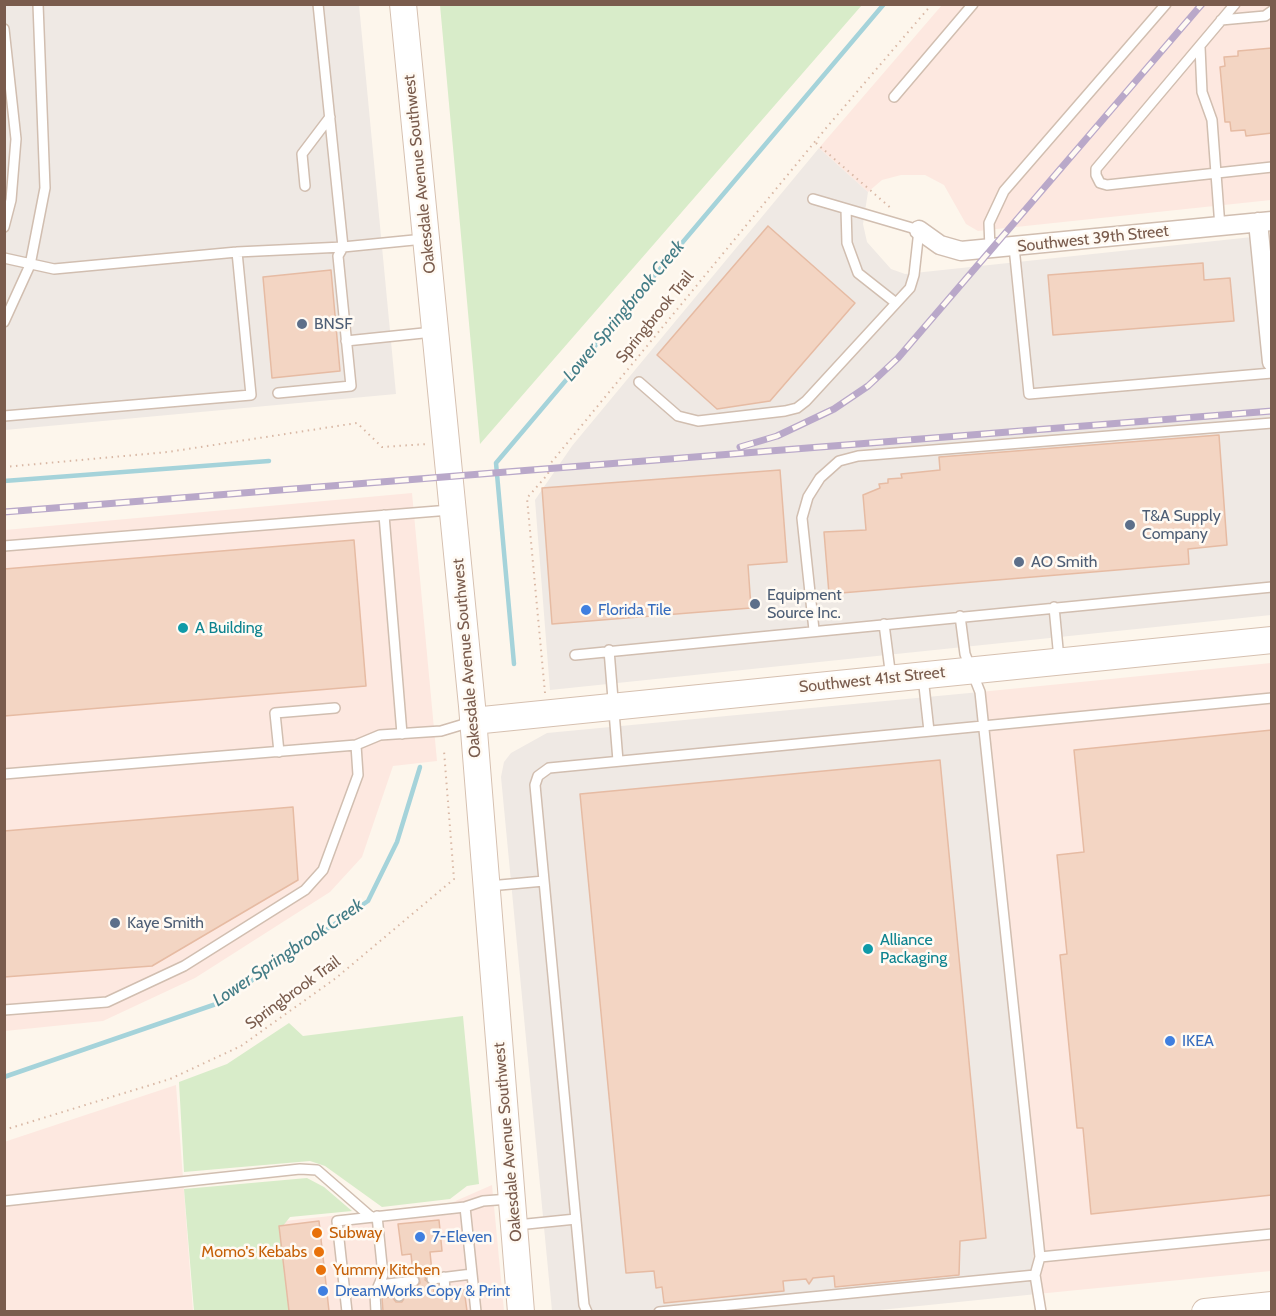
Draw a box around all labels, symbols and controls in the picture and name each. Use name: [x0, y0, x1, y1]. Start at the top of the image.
street label: Oakesdale Avenue Southwest: [400, 74, 440, 274]
street label: Southwest 39th Street: [1016, 221, 1170, 257]
water label: Lower Springbrook Creek: [559, 236, 689, 386]
street label: Springbrook Trail: [612, 267, 698, 367]
place label: BNSF: [314, 314, 353, 334]
marker: BNSF: [295, 317, 309, 331]
place label: T&A Supply Company: [1142, 506, 1221, 544]
marker: T&A Supply Company: [1123, 518, 1137, 532]
place label: AO Smith: [1031, 552, 1097, 572]
marker: AO Smith: [1012, 555, 1026, 569]
street label: Oakesdale Avenue Southwest: [449, 558, 485, 758]
place label: Equipment Source Inc.: [767, 585, 842, 623]
marker: Equipment Source Inc.: [748, 597, 762, 611]
place label: Florida Tile: [598, 600, 671, 620]
marker: Florida Tile: [579, 603, 593, 617]
place label: A Building: [195, 618, 263, 638]
marker: A Building: [176, 621, 190, 635]
street label: Southwest 41st Street: [798, 663, 946, 697]
water label: Lower Springbrook Creek: [209, 895, 367, 1011]
place label: Kaye Smith: [127, 913, 204, 933]
marker: Kaye Smith: [108, 916, 122, 930]
place label: Alliance Packaging: [880, 930, 947, 968]
marker: Alliance Packaging: [861, 942, 875, 956]
street label: Springbrook Trail: [242, 952, 344, 1034]
place label: IKEA: [1182, 1031, 1214, 1051]
marker: IKEA: [1163, 1034, 1177, 1048]
street label: Oakesdale Avenue Southwest: [490, 1042, 526, 1242]
place label: Subway: [329, 1223, 382, 1243]
marker: Subway: [310, 1226, 324, 1240]
place label: 7-Eleven: [432, 1227, 492, 1247]
marker: 7-Eleven: [413, 1230, 427, 1244]
place label: Momo's Kebabs: [201, 1242, 307, 1262]
marker: Momo's Kebabs: [312, 1245, 326, 1259]
place label: Yummy Kitchen: [333, 1260, 440, 1280]
marker: Yummy Kitchen: [314, 1263, 328, 1277]
place label: DreamWorks Copy & Print: [335, 1281, 510, 1301]
marker: DreamWorks Copy & Print: [316, 1284, 330, 1298]

